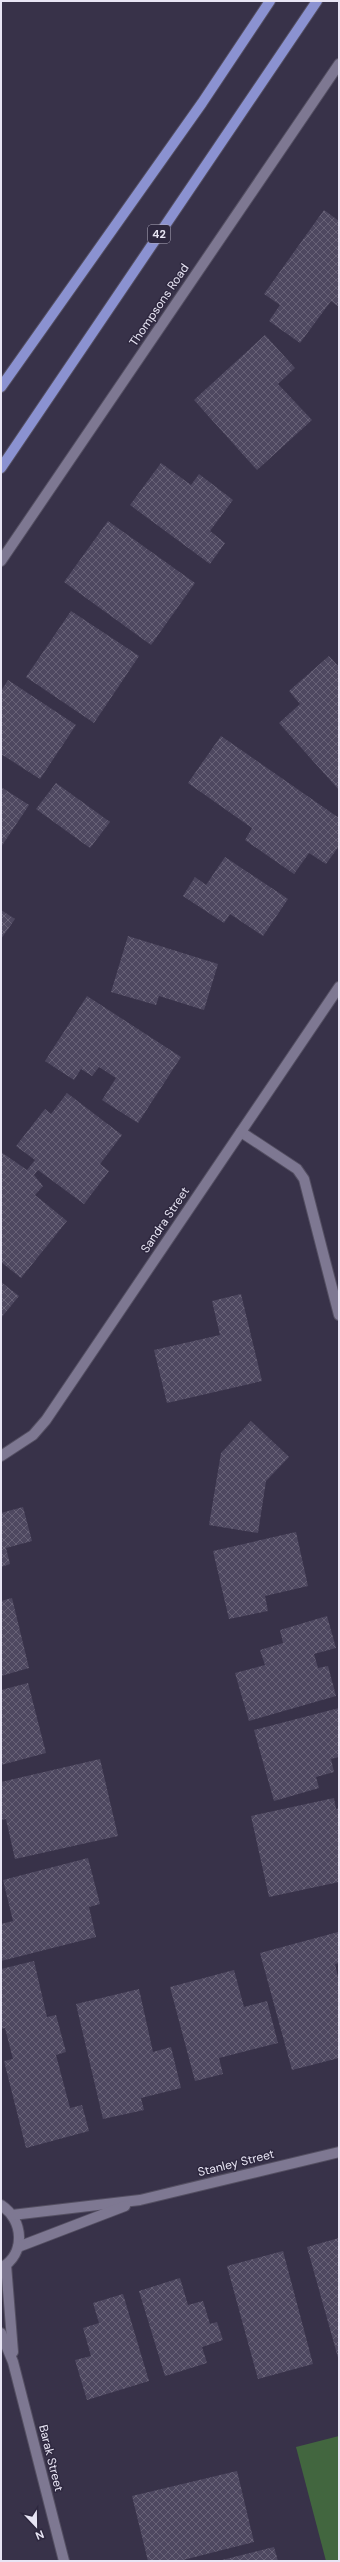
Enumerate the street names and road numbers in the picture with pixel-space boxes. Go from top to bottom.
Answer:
road number: 42 [148,225,170,243]
street label: Thompsons Road [125,261,193,349]
street label: Sandra Street [137,1184,193,1256]
street label: Stanley Street [196,2146,276,2180]
street label: Barak Street [35,2423,67,2493]

